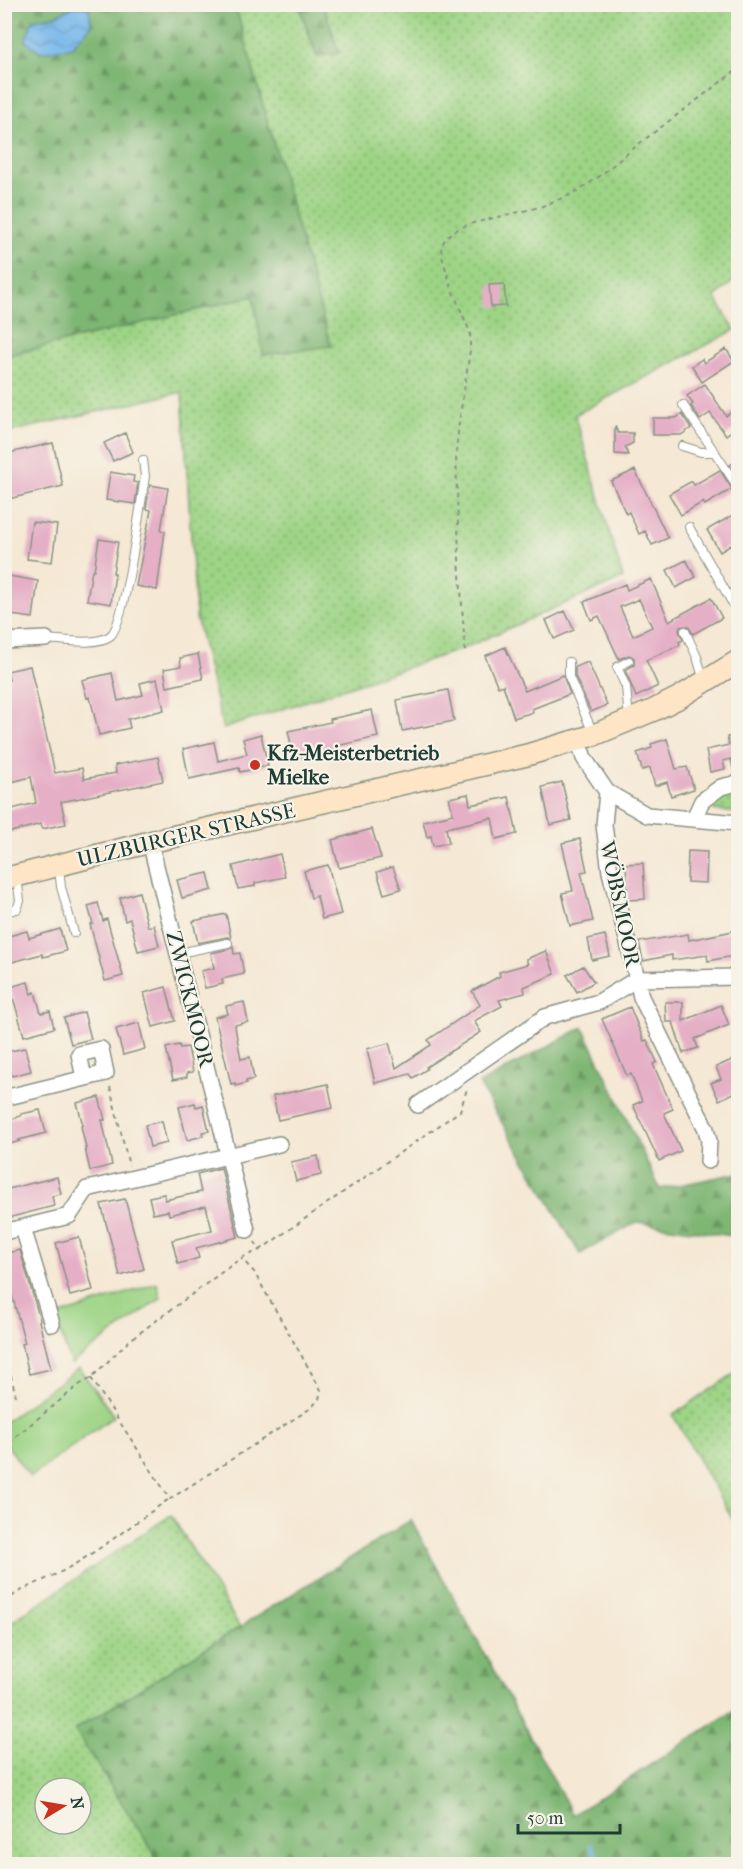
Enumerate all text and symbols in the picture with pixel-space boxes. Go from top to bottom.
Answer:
place label: Kfz-Meisterbetrieb Mielke [266,741,439,789]
marker: Kfz-Meisterbetrieb Mielke [248,758,262,772]
street label: ULZBURGER STRASSE [74,798,298,872]
street label: WÖBSMOOR [595,838,645,970]
street label: ZWICKMOOR [161,928,219,1070]
north arrow [33,1776,93,1836]
text: N [67,1795,88,1812]
scale bar [518,1797,620,1835]
text: 50 m [527,1808,564,1829]

